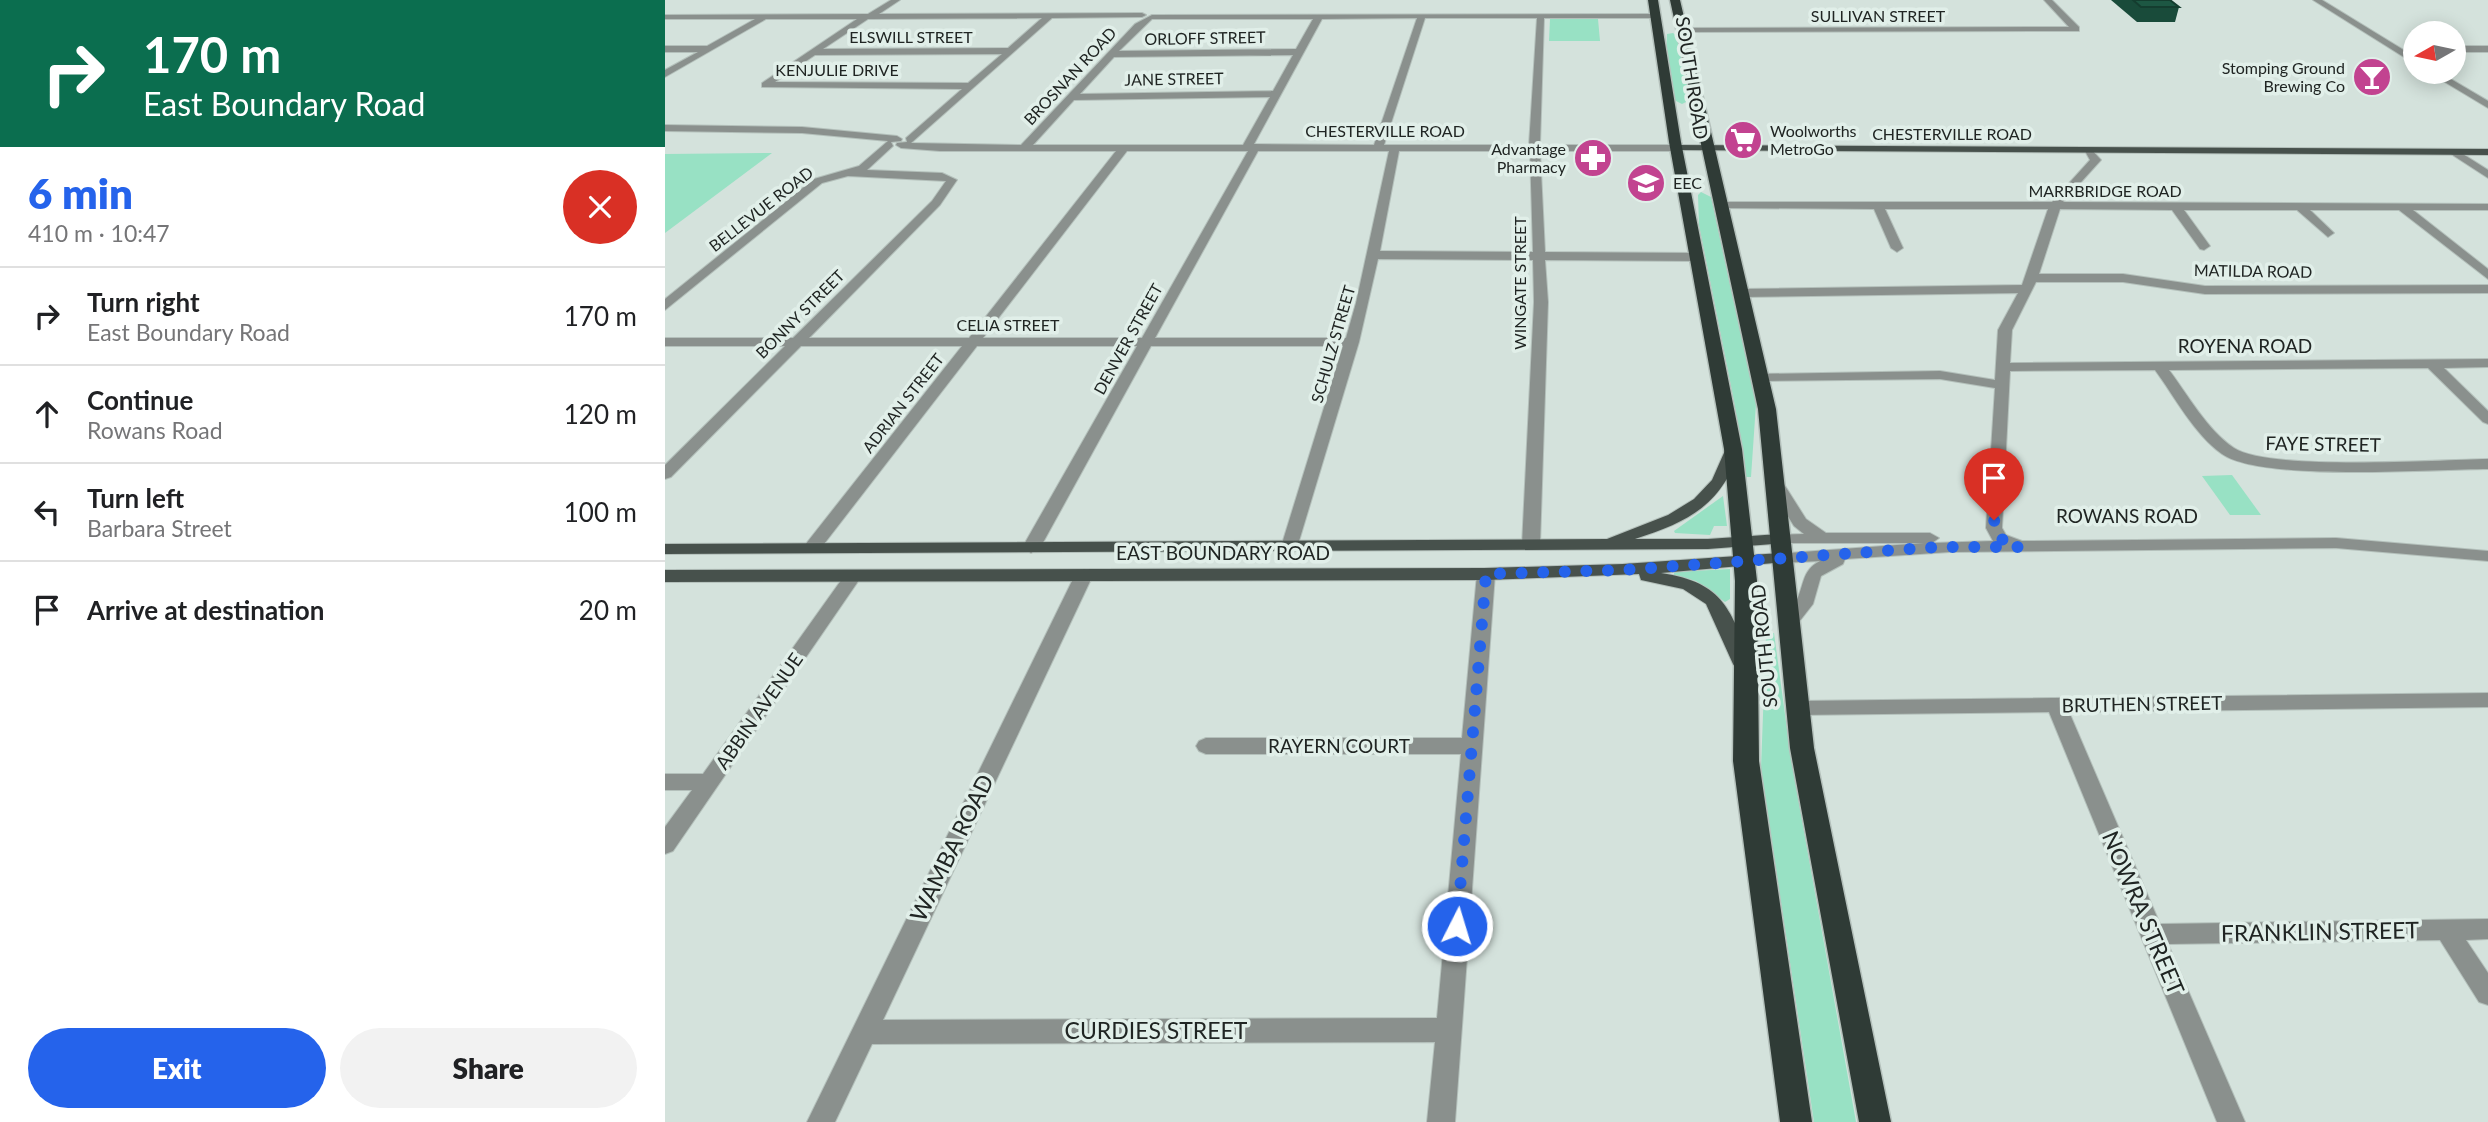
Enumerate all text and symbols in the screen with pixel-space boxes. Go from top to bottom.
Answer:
street label: SULLIVAN STREET [1811,6,1946,25]
street label: SOUTH ROAD [1671,15,1714,141]
north arrow [2403,21,2466,84]
map controls [2403,21,2466,84]
street label: BROSNAN ROAD [1020,23,1120,128]
text: 170 m [143,25,281,83]
street label: ELSWILL STREET [849,27,973,46]
street label: ORLOFF STREET [1144,27,1266,48]
icon: right [28,28,119,119]
bar icon: Stomping Ground Brewing Co [2351,56,2393,98]
place label: Stomping Ground Brewing Co [2222,58,2345,95]
street label: KENJULIE DRIVE [775,60,899,79]
street label: JANE STREET [1124,68,1224,89]
text: East Boundary Road [143,84,425,123]
supermarket icon: Woolworths MetroGo [1722,119,1764,161]
street label: CHESTERVILLE ROAD [1305,121,1465,140]
place label: Woolworths MetroGo [1770,121,1857,158]
street label: CHESTERVILLE ROAD [1872,124,2032,143]
pharmacy icon: Advantage Pharmacy [1572,137,1614,179]
place label: Advantage Pharmacy [1491,139,1567,176]
street label: BELLEVUE ROAD [705,162,816,255]
school or university icon: EEC [1625,162,1667,204]
text: 6 min [28,168,133,218]
button: close [563,170,637,244]
place label: EEC [1673,173,1702,192]
street label: MARRBRIDGE ROAD [2028,181,2182,200]
street label: WINGATE STREET [1510,216,1529,350]
text: 410 m · 10:47 [28,219,170,247]
street label: MATILDA ROAD [2194,260,2312,281]
street label: BONNY STREET [752,265,848,362]
street label: DENVER STREET [1089,279,1166,398]
street label: SCHULZ STREET [1307,282,1359,405]
text: Turn right [87,286,200,318]
icon: right [28,297,66,335]
text: 170 m [564,300,637,332]
street label: CELIA STREET [956,315,1060,334]
text: East Boundary Road [87,318,290,346]
street label: ROYENA ROAD [2178,334,2312,357]
street label: ADRIAN STREET [858,349,948,456]
text: Continue [87,384,193,416]
icon: ahead [28,395,66,433]
text: 120 m [564,398,637,430]
text: Rowans Road [87,416,223,444]
street label: FAYE STREET [2265,431,2381,456]
pin [1964,448,2024,520]
icon: arrive [1975,459,2013,497]
text: Turn left [87,482,184,514]
icon: left [28,493,66,531]
text: 100 m [564,496,637,528]
street label: ROWANS ROAD [2056,504,2198,527]
text: Barbara Street [87,514,232,542]
street label: EAST BOUNDARY ROAD [1116,541,1330,564]
street label: SOUTH ROAD [1746,583,1781,709]
icon: arrive [28,591,66,629]
text: Arrive at destination [87,594,324,626]
text: 20 m [579,594,637,626]
street label: ABBIN AVENUE [710,648,807,773]
street label: BRUTHEN STREET [2061,691,2223,716]
street label: RAYERN COURT [1268,734,1410,757]
street label: WAMBA ROAD [903,769,999,926]
street label: NOWRA STREET [2097,826,2191,999]
position arrow [1420,889,1494,963]
street label: FRANKLIN STREET [2221,915,2420,947]
street label: CURDIES STREET [1065,1016,1248,1044]
button: Exit [28,1028,326,1108]
button: Share [340,1028,637,1108]

